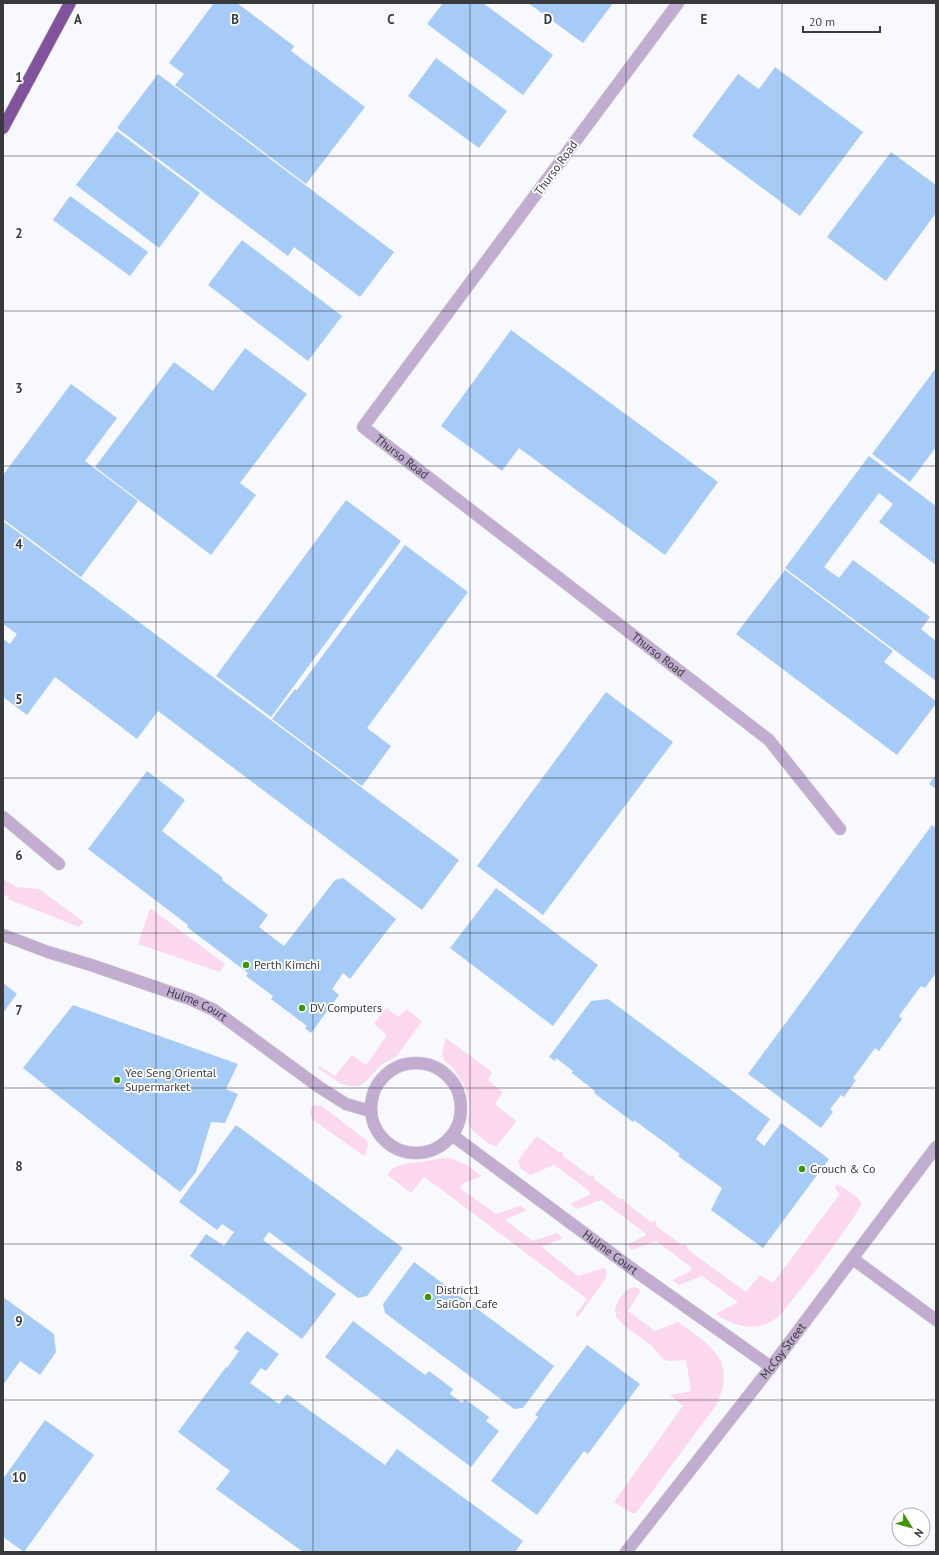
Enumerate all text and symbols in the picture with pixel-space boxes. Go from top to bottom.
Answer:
scale bar [803,8,880,34]
text: A [74,11,82,28]
text: B [231,11,239,28]
text: C [387,11,395,28]
text: D [544,11,552,28]
text: E [701,11,708,28]
text: 20 m [809,14,835,29]
text: 1 [15,69,23,86]
street label: Thurso Road [531,137,580,198]
text: 2 [15,225,23,242]
text: 3 [15,380,23,397]
street label: Thurso Road [372,431,432,482]
text: 4 [15,536,23,553]
street label: Thurso Road [629,629,688,680]
text: 5 [15,691,23,708]
text: 6 [15,847,23,864]
place label: Perth Kimchi [254,957,320,972]
marker: Perth Kimchi [241,960,251,970]
street label: Hulme Court [165,984,230,1024]
place label: DV Computers [310,1000,382,1015]
text: 7 [15,1002,23,1019]
marker: DV Computers [297,1003,307,1013]
place label: Yee Seng Oriental Supermarket [125,1065,217,1094]
marker: Yee Seng Oriental Supermarket [112,1075,122,1085]
text: 8 [15,1158,23,1175]
place label: Grouch & Co [810,1161,875,1176]
marker: Grouch & Co [797,1164,807,1174]
street label: Hulme Court [580,1227,641,1277]
place label: District1 SaiGon Cafe [436,1282,497,1311]
marker: District1 SaiGon Cafe [423,1292,433,1302]
text: 9 [15,1313,23,1330]
street label: McCoy Street [756,1320,809,1382]
text: 10 [12,1469,26,1486]
north arrow [891,1507,931,1547]
text: N [911,1526,927,1540]

